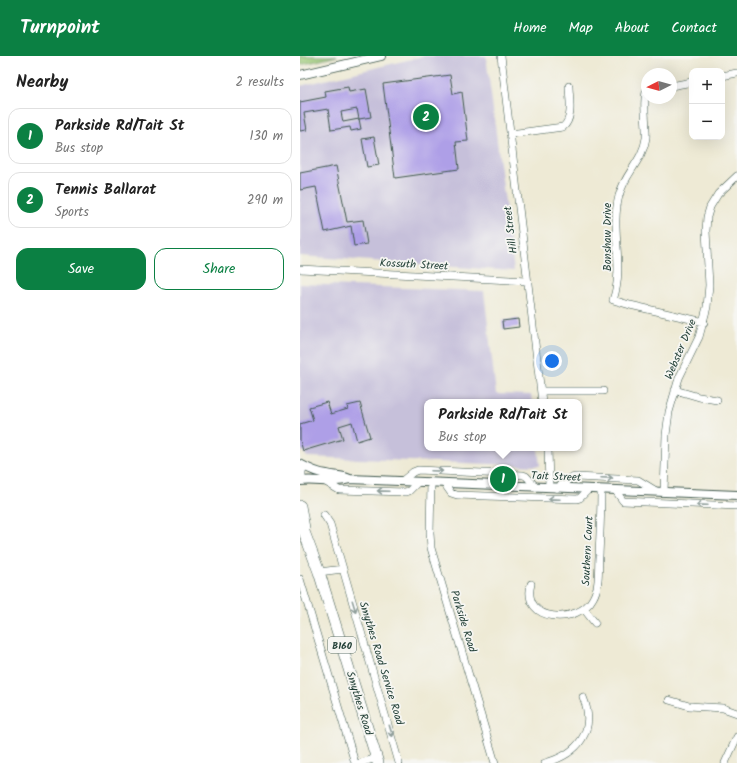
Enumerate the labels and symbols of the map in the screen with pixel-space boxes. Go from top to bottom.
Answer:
north arrow [641,68,677,104]
pin: 2 [413,102,439,132]
street label: Bonshaw Drive [599,203,617,271]
street label: Hill Street [499,204,523,255]
street label: Kossuth Street [379,254,449,276]
street label: Webster Drive [660,316,702,382]
your location [542,351,562,371]
pin: 1 [490,464,516,494]
street label: Tait Street [531,467,582,487]
one-way arrow [430,468,443,475]
one-way arrow [600,475,613,482]
one-way arrow [377,488,390,495]
one-way arrow [548,495,561,502]
one-way arrow [696,501,709,508]
street label: Southern Court [577,515,599,586]
street label: Parkside Road [445,588,481,655]
one-way arrow [351,600,358,613]
street label: Smythes Road Service Road [357,600,407,726]
road number: B160 [328,637,356,653]
street label: Smythes Road [344,670,376,736]
one-way arrow [388,724,395,737]

